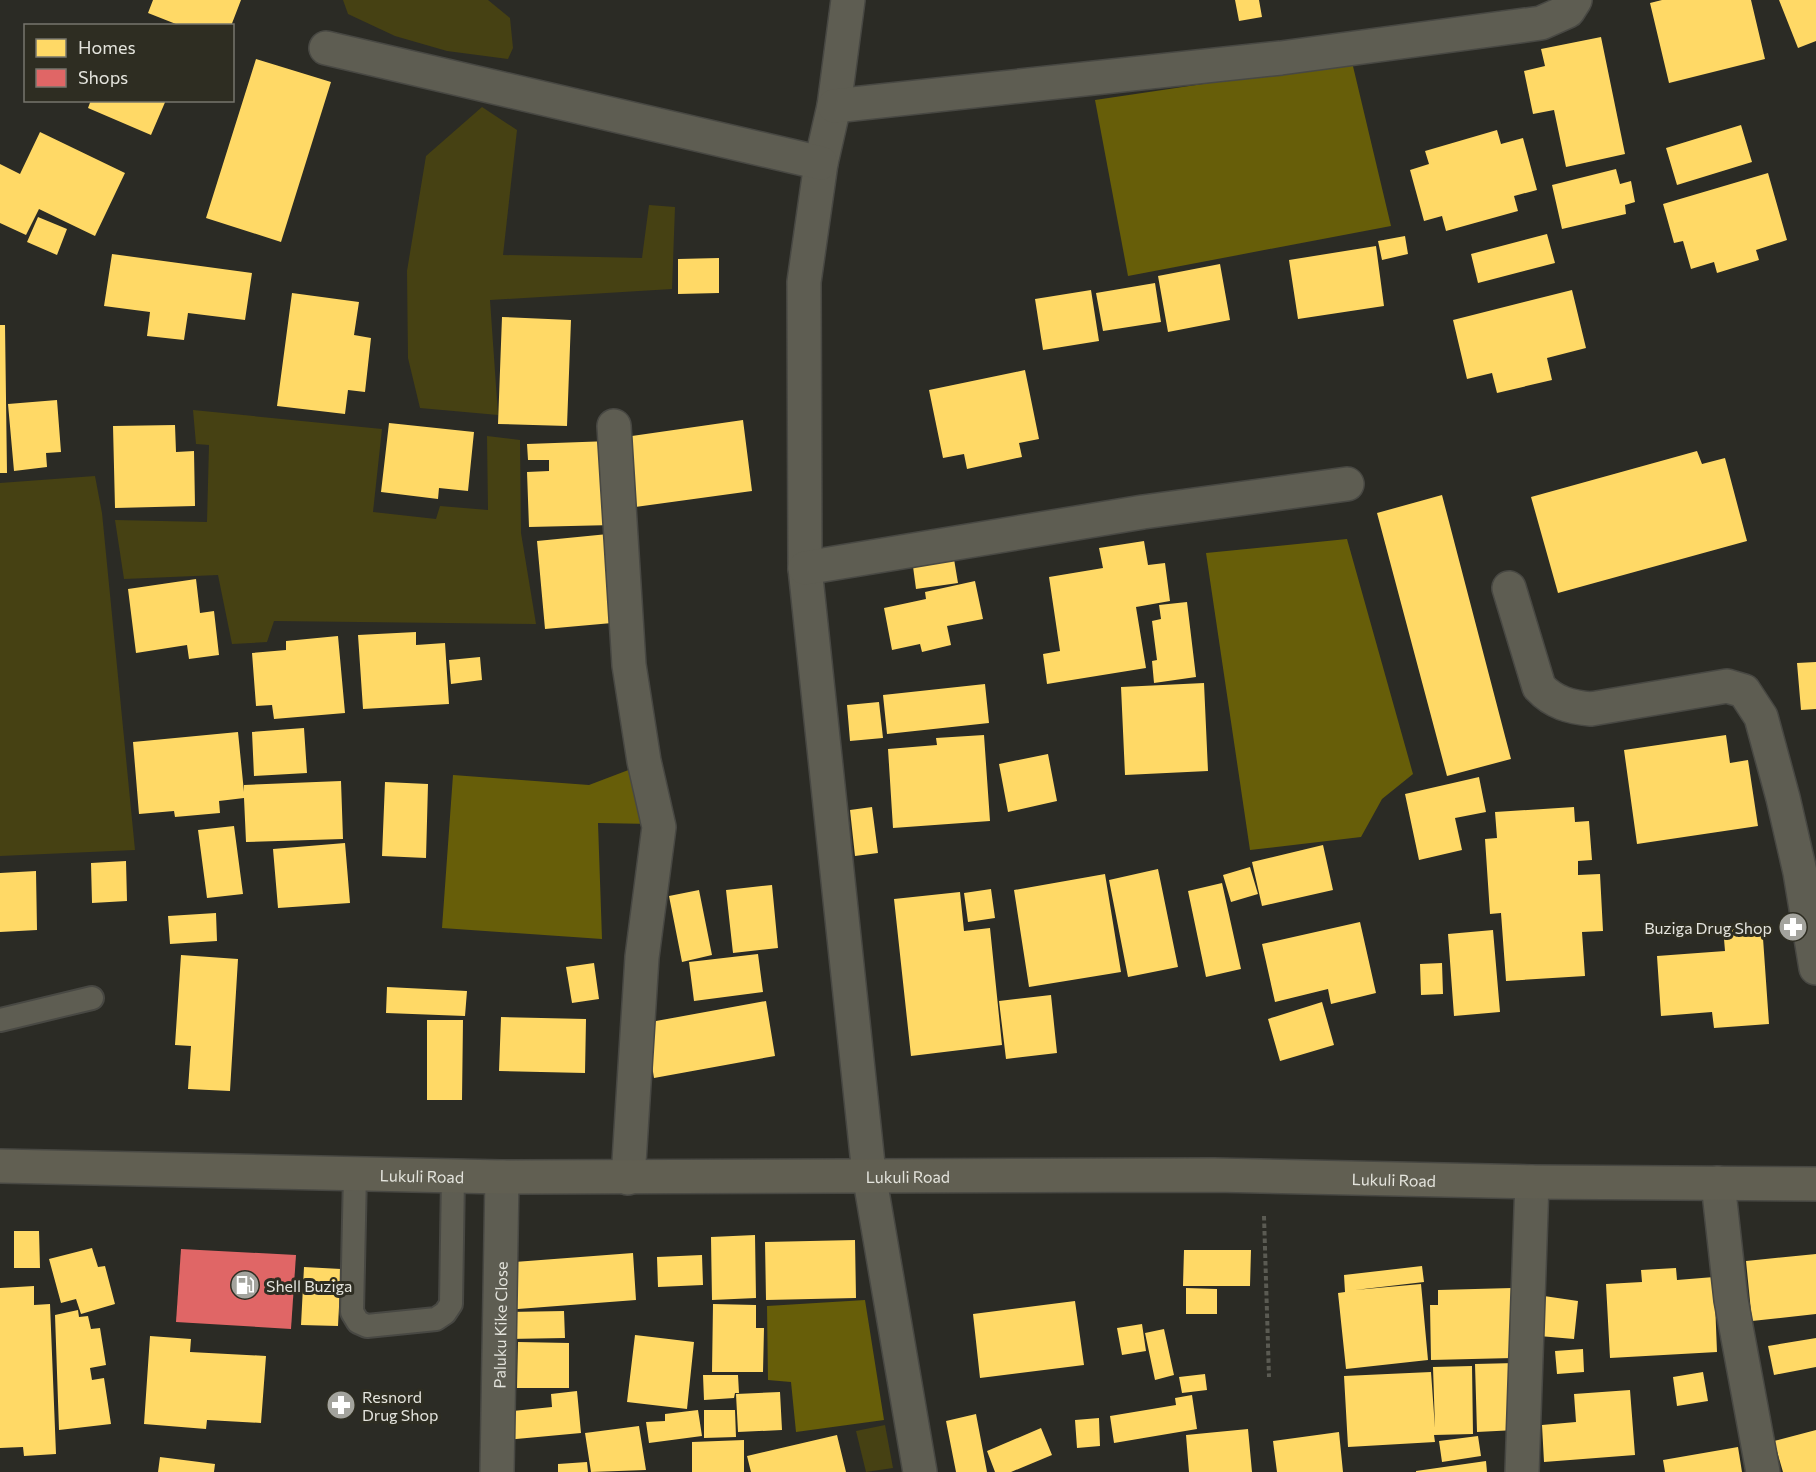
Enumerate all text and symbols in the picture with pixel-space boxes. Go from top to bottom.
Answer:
legend [24,24,234,102]
text: Homes [78,36,136,58]
text: Shops [78,66,128,88]
pharmacy icon: Buziga Drug Shop [1777,911,1809,943]
place label: Buziga Drug Shop [1644,918,1772,937]
street label: Lukuli Road [379,1165,464,1186]
street label: Lukuli Road [866,1166,950,1185]
street label: Lukuli Road [1351,1169,1436,1189]
street label: Paluku Kike Close [489,1261,510,1389]
fuel station icon: Shell Buziga [229,1269,261,1301]
place label: Shell Buziga [266,1276,352,1295]
place label: Resnord Drug Shop [362,1387,438,1424]
pharmacy icon: Resnord Drug Shop [325,1389,357,1421]

